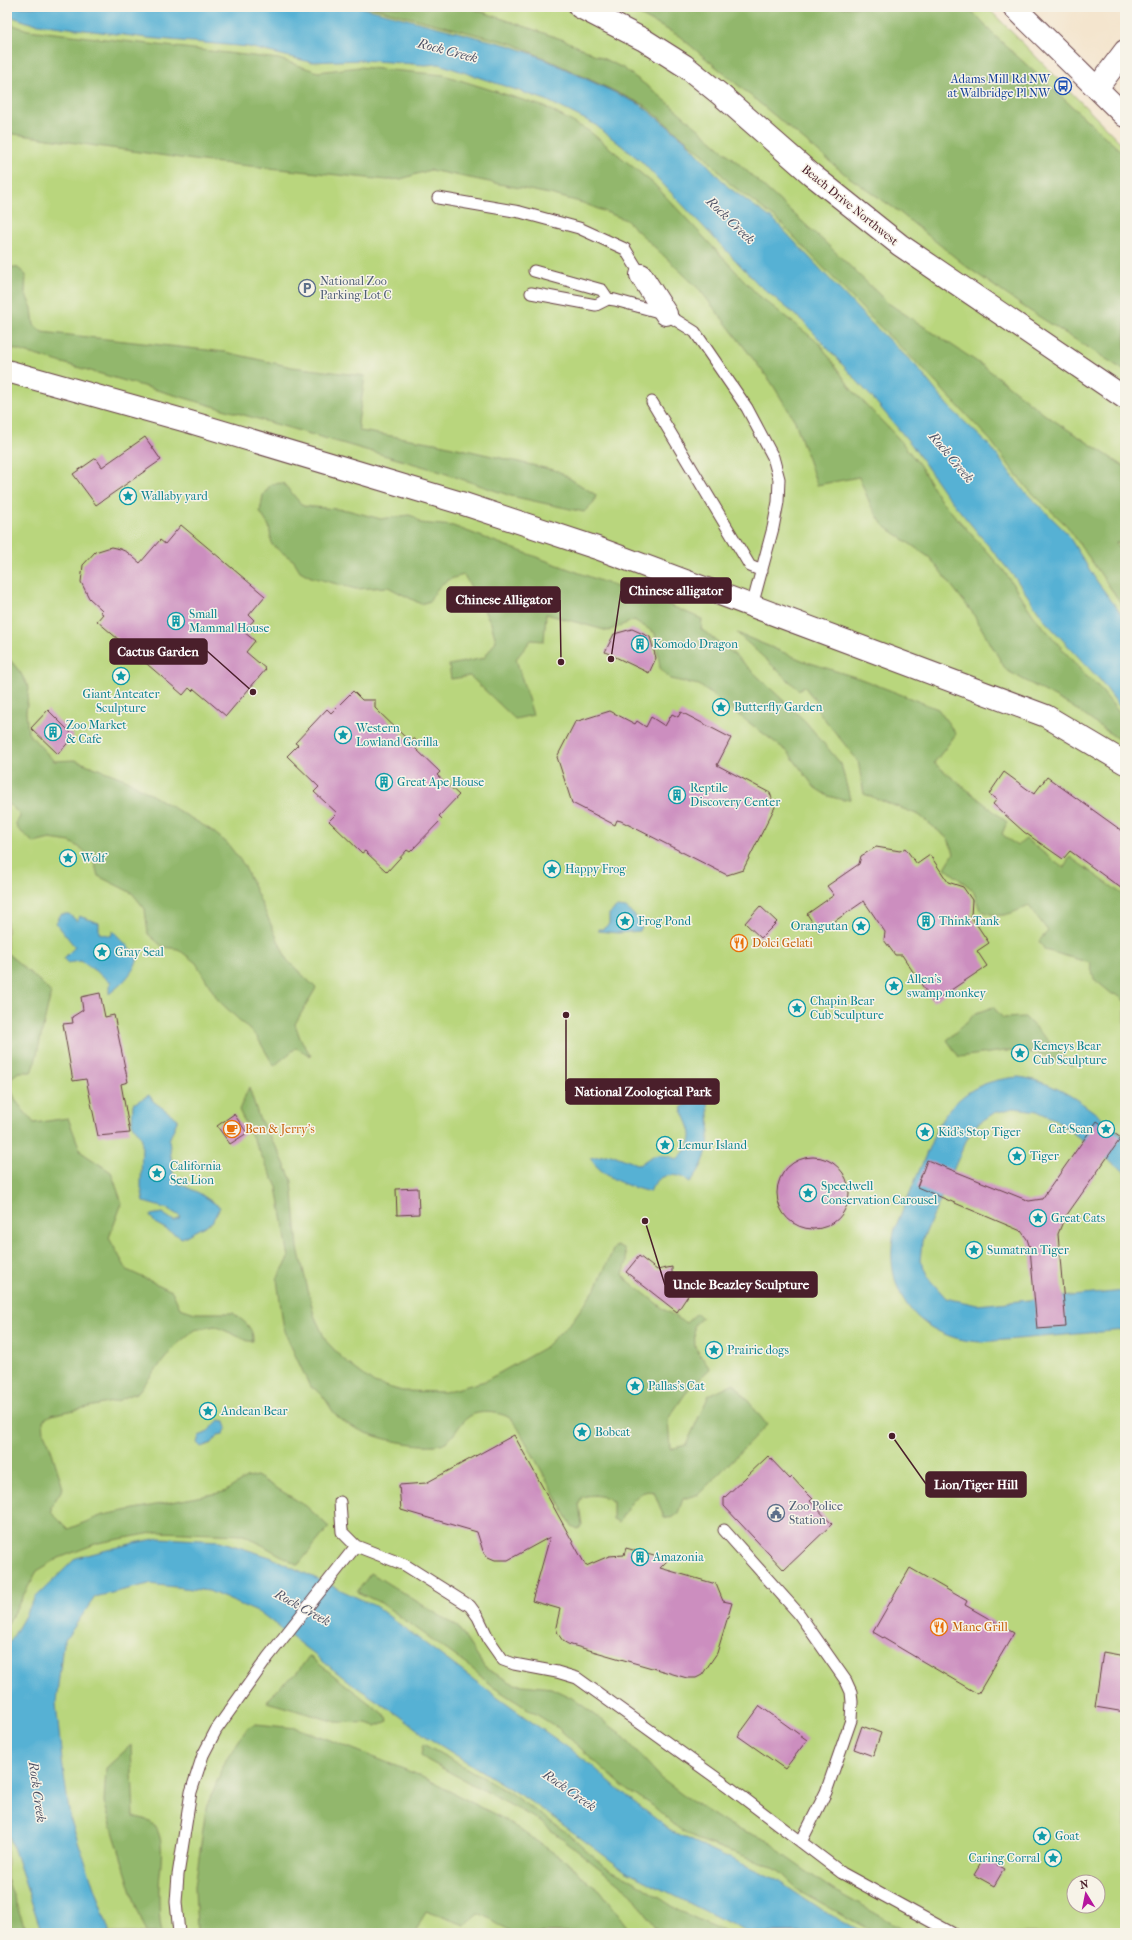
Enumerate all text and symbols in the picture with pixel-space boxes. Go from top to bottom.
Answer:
water label: Rock Creek [415,35,480,66]
place label: Adams Mill Rd NW at Walbridge Pl NW [948,72,1051,100]
bus stop icon: Adams Mill Rd NW at Walbridge Pl NW [1053,76,1073,96]
street label: Beach Drive Northwest [799,162,902,249]
water label: Rock Creek [703,193,758,247]
place label: National Zoo Parking Lot C [320,274,392,302]
parking icon: National Zoo Parking Lot C [297,278,317,298]
water label: Rock Creek [926,428,977,486]
place icon: Wallaby yard [118,486,138,506]
place label: Wallaby yard [140,489,208,503]
callout: Chinese alligator [621,578,731,603]
text: Chinese alligator [629,583,724,599]
callout: Chinese Alligator [447,587,560,612]
text: Chinese Alligator [456,592,553,608]
place label: Small Mammal House [189,607,269,635]
building icon: Small Mammal House [166,611,186,631]
building icon: Komodo Dragon [630,634,650,654]
place label: Komodo Dragon [653,637,738,651]
callout: Cactus Garden [110,639,207,664]
text: Cactus Garden [117,644,199,659]
place icon: Giant Anteater Sculpture [111,666,131,686]
place label: Giant Anteater Sculpture [82,687,160,715]
place icon: Butterfly Garden [711,697,731,717]
place label: Butterfly Garden [734,700,822,714]
place label: Zoo Market & Cafe [66,718,127,746]
place label: Western Lowland Gorilla [355,721,439,749]
building icon: Zoo Market & Cafe [43,722,63,742]
place icon: Western Lowland Gorilla [333,725,353,745]
building icon: Great Ape House [374,772,394,792]
place label: Great Ape House [397,775,484,789]
place label: Reptile Discovery Center [690,781,781,809]
building icon: Reptile Discovery Center [667,785,687,805]
place icon: Wolf [58,848,78,868]
place label: Wolf [80,851,108,865]
place icon: Happy Frog [542,859,562,879]
place label: Happy Frog [565,862,626,876]
place icon: Frog Pond [615,911,635,931]
building icon: Think Tank [916,911,936,931]
place label: Frog Pond [638,914,691,928]
place label: Think Tank [939,914,1000,928]
place icon: Orangutan [851,916,871,936]
place label: Orangutan [791,919,848,933]
restaurant icon: Dolci Gelati [729,933,749,953]
place label: Dolci Gelati [752,936,813,950]
place icon: Gray Seal [92,942,112,962]
place label: Gray Seal [115,945,165,959]
place label: Allen's swamp monkey [906,972,986,1000]
place icon: Allen's swamp monkey [884,976,904,996]
place label: Chapin Bear Cub Sculpture [810,994,884,1022]
place icon: Chapin Bear Cub Sculpture [787,998,807,1018]
place label: Kemeys Bear Cub Sculpture [1033,1039,1107,1067]
place icon: Kemeys Bear Cub Sculpture [1010,1043,1030,1063]
callout: National Zoological Park [566,1079,719,1104]
text: National Zoological Park [574,1084,713,1100]
cafe icon: Ben & Jerry's [222,1119,242,1139]
place icon: Cat Scan [1096,1119,1116,1139]
place label: Ben & Jerry's [245,1122,315,1136]
place icon: Kid's Stop Tiger [915,1122,935,1142]
place label: Cat Scan [1049,1122,1093,1136]
place label: Kid's Stop Tiger [938,1125,1022,1139]
place icon: Lemur Island [655,1135,675,1155]
place label: Lemur Island [678,1138,747,1152]
place icon: Tiger [1007,1146,1027,1166]
place label: Tiger [1030,1149,1060,1163]
place label: California Sea Lion [170,1159,222,1187]
place icon: California Sea Lion [147,1163,167,1183]
place label: Speedwell Conservation Carousel [821,1179,938,1207]
place icon: Speedwell Conservation Carousel [798,1183,818,1203]
place icon: Great Cats [1028,1208,1048,1228]
place label: Great Cats [1051,1211,1106,1225]
place icon: Sumatran Tiger [964,1240,984,1260]
place label: Sumatran Tiger [987,1243,1070,1257]
callout: Uncle Beazley Sculpture [665,1272,817,1297]
text: Uncle Beazley Sculpture [672,1277,810,1293]
place icon: Prairie dogs [704,1340,724,1360]
place label: Prairie dogs [727,1343,790,1357]
place icon: Pallas's Cat [625,1376,645,1396]
place label: Pallas's Cat [648,1379,705,1393]
place icon: Andean Bear [198,1401,218,1421]
place label: Andean Bear [220,1404,289,1418]
place icon: Bobcat [572,1422,592,1442]
place label: Bobcat [595,1425,631,1439]
callout: Lion/Tiger Hill [926,1472,1026,1497]
text: Lion/Tiger Hill [934,1477,1018,1493]
place label: Zoo Police Station [789,1499,843,1527]
public building icon: Zoo Police Station [766,1503,786,1523]
building icon: Amazonia [630,1547,650,1567]
place label: Amazonia [652,1550,704,1564]
water label: Rock Creek [271,1586,333,1629]
restaurant icon: Mane Grill [929,1617,949,1637]
place label: Mane Grill [952,1620,1008,1634]
water label: Rock Creek [26,1760,49,1824]
water label: Rock Creek [539,1766,599,1814]
place icon: Goat [1032,1826,1052,1846]
place label: Goat [1055,1829,1080,1843]
place icon: Caring Corral [1043,1848,1063,1868]
place label: Caring Corral [969,1851,1041,1865]
north arrow [1066,1874,1106,1914]
text: N [1079,1877,1090,1892]

